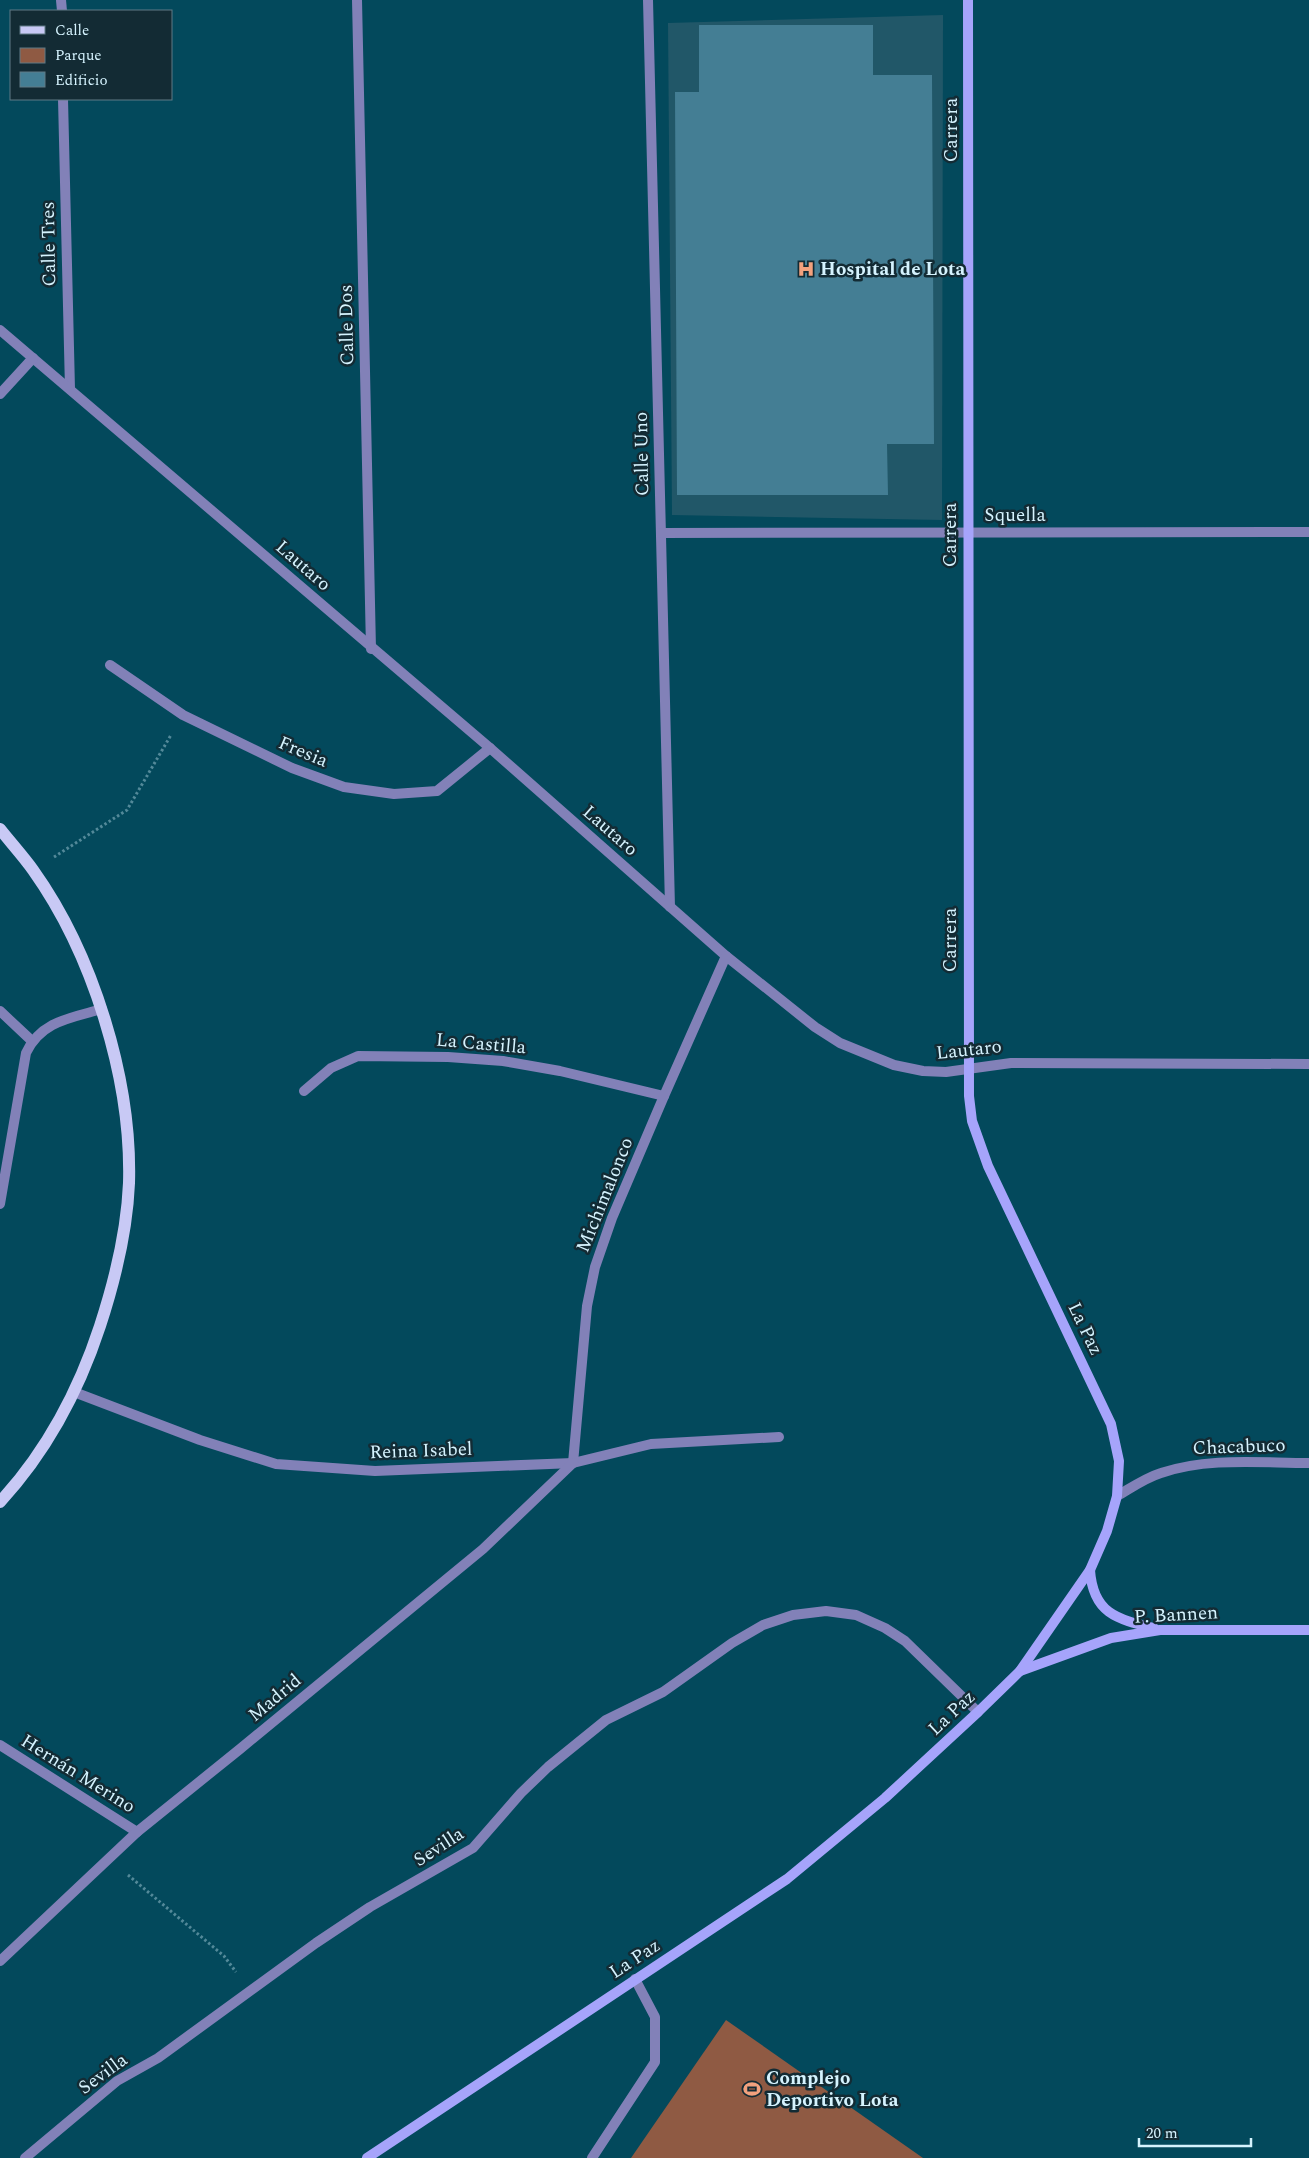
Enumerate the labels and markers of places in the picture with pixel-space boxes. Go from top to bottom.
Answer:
place label: Hospital de Lota [820,255,965,284]
hospital icon: Hospital de Lota [796,259,816,279]
place label: Complejo Deportivo Lota [766,2064,899,2115]
sports icon: Complejo Deportivo Lota [742,2079,762,2099]

